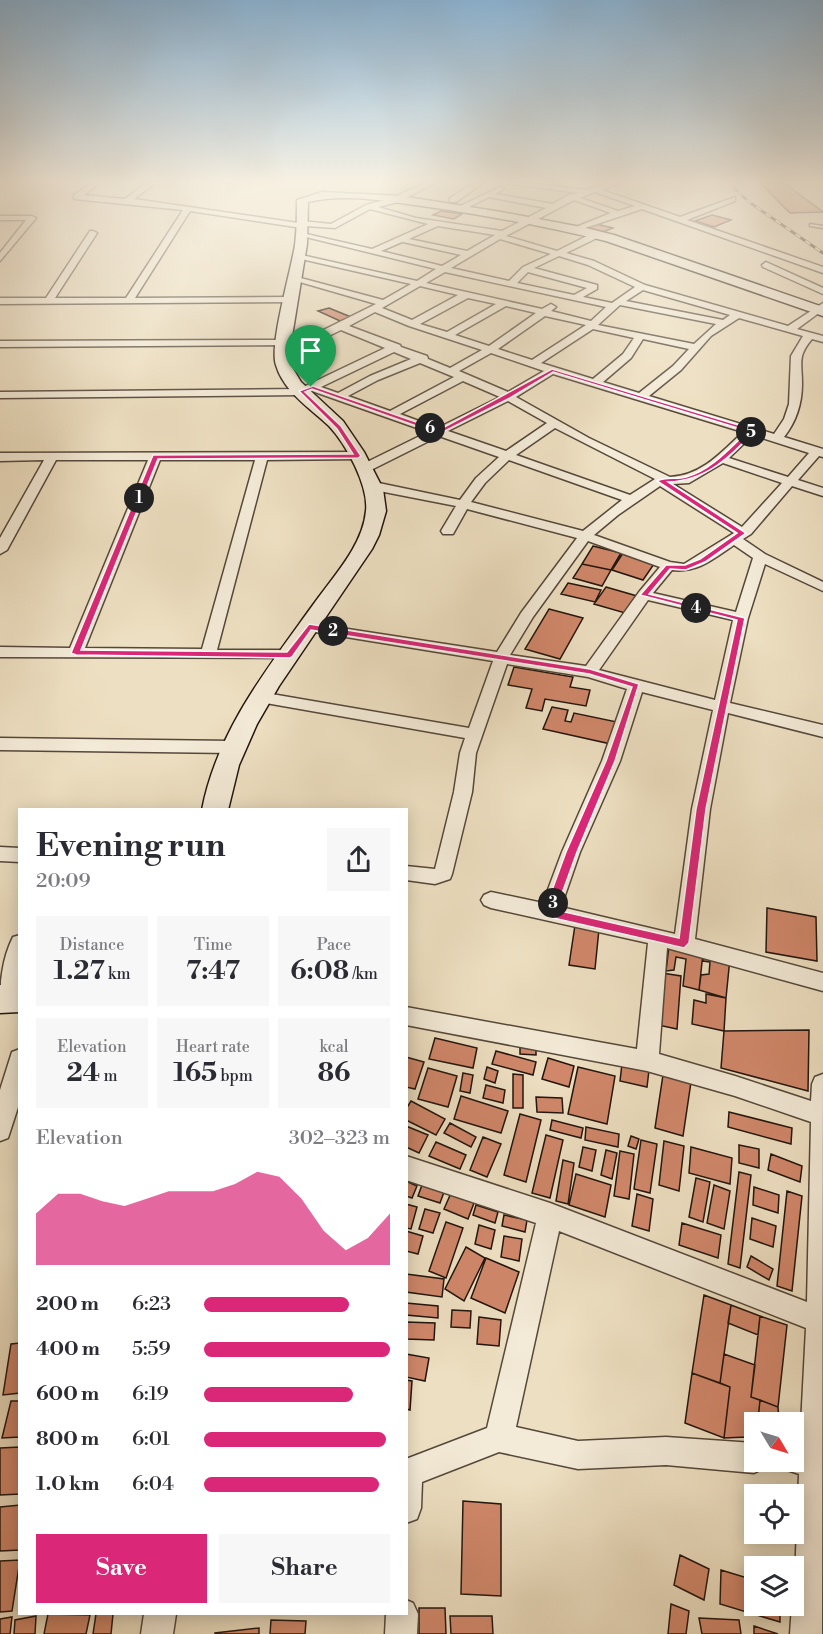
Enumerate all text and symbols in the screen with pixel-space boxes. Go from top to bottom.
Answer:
pin [285,325,336,387]
icon: arrive [294,334,327,367]
pin: 6 [415,413,445,443]
pin: 5 [736,417,766,447]
text: 6 [425,418,435,438]
text: 5 [746,422,756,442]
pin: 1 [124,483,154,513]
text: 1 [135,488,143,508]
pin: 4 [681,593,711,623]
text: 4 [691,598,701,618]
pin: 2 [318,616,348,646]
text: 2 [328,621,338,641]
text: Evening run [36,826,225,867]
button: share [327,828,390,891]
text: 20:09 [36,869,91,894]
pin: 3 [538,888,568,918]
text: 3 [548,893,558,913]
text: Distance [60,935,124,955]
text: Time [194,935,232,955]
text: Pace [317,935,351,955]
text: 1.27 [54,955,105,987]
text: 7:47 [186,955,240,987]
text: 6:08 [290,955,349,987]
text: km [105,964,130,984]
text: /km [349,964,378,984]
text: Elevation [57,1037,127,1057]
text: Heart rate [176,1037,250,1057]
text: kcal [319,1037,349,1057]
text: 24 [66,1057,100,1089]
text: 165 [173,1057,217,1089]
text: 86 [318,1057,350,1089]
text: m [100,1066,118,1086]
text: bpm [217,1066,253,1086]
text: Elevation [36,1126,123,1151]
text: 302–323 m [289,1126,390,1151]
text: 200 m [36,1292,99,1317]
text: 6:23 [132,1292,171,1317]
text: 400 m [36,1337,100,1362]
text: 5:59 [132,1337,171,1362]
text: 600 m [36,1382,99,1407]
text: 6:19 [132,1382,169,1407]
north arrow [744,1412,804,1472]
map controls [744,1412,804,1616]
text: 800 m [36,1427,99,1452]
text: 6:01 [132,1427,170,1452]
text: 1.0 km [36,1472,100,1497]
text: 6:04 [132,1472,174,1497]
button: locate [744,1484,804,1544]
button: Save [36,1534,207,1603]
button: Share [219,1534,390,1603]
button: layers [744,1556,804,1616]

